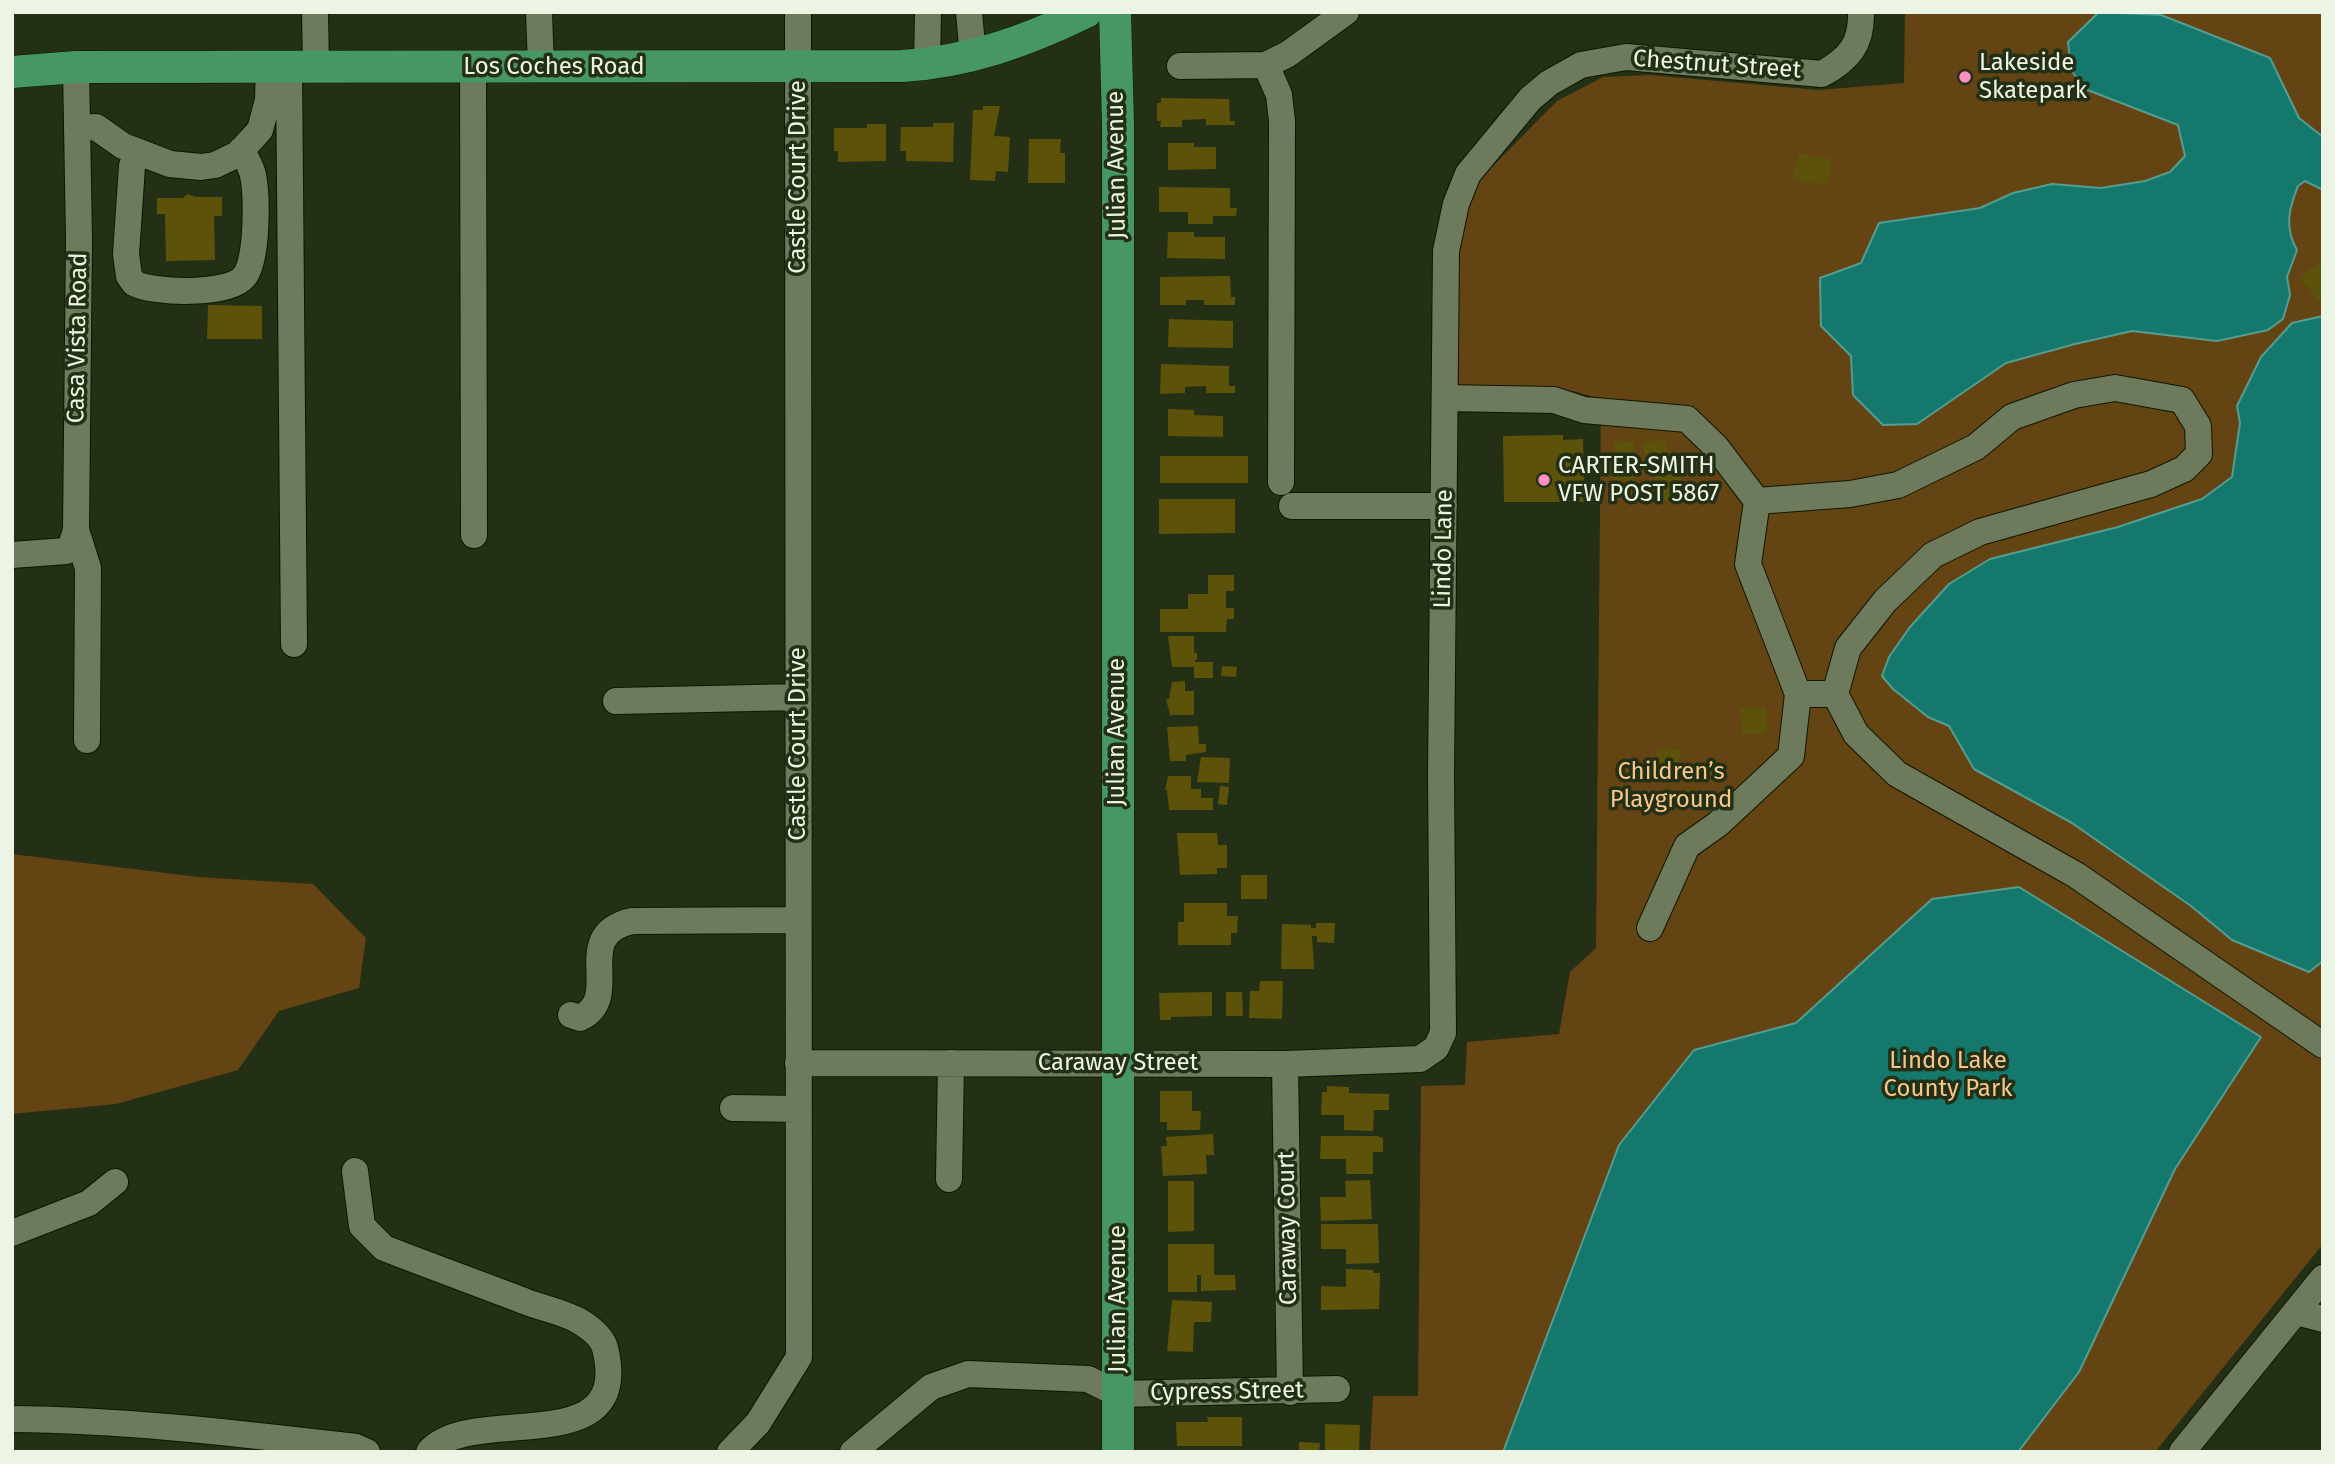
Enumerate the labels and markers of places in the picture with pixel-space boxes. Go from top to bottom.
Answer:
place label: Lakeside Skatepark [1979,49,2087,105]
marker: Lakeside Skatepark [1957,69,1973,85]
place label: CARTER-SMITH VFW POST 5867 [1558,452,1719,508]
marker: CARTER-SMITH VFW POST 5867 [1536,472,1552,488]

